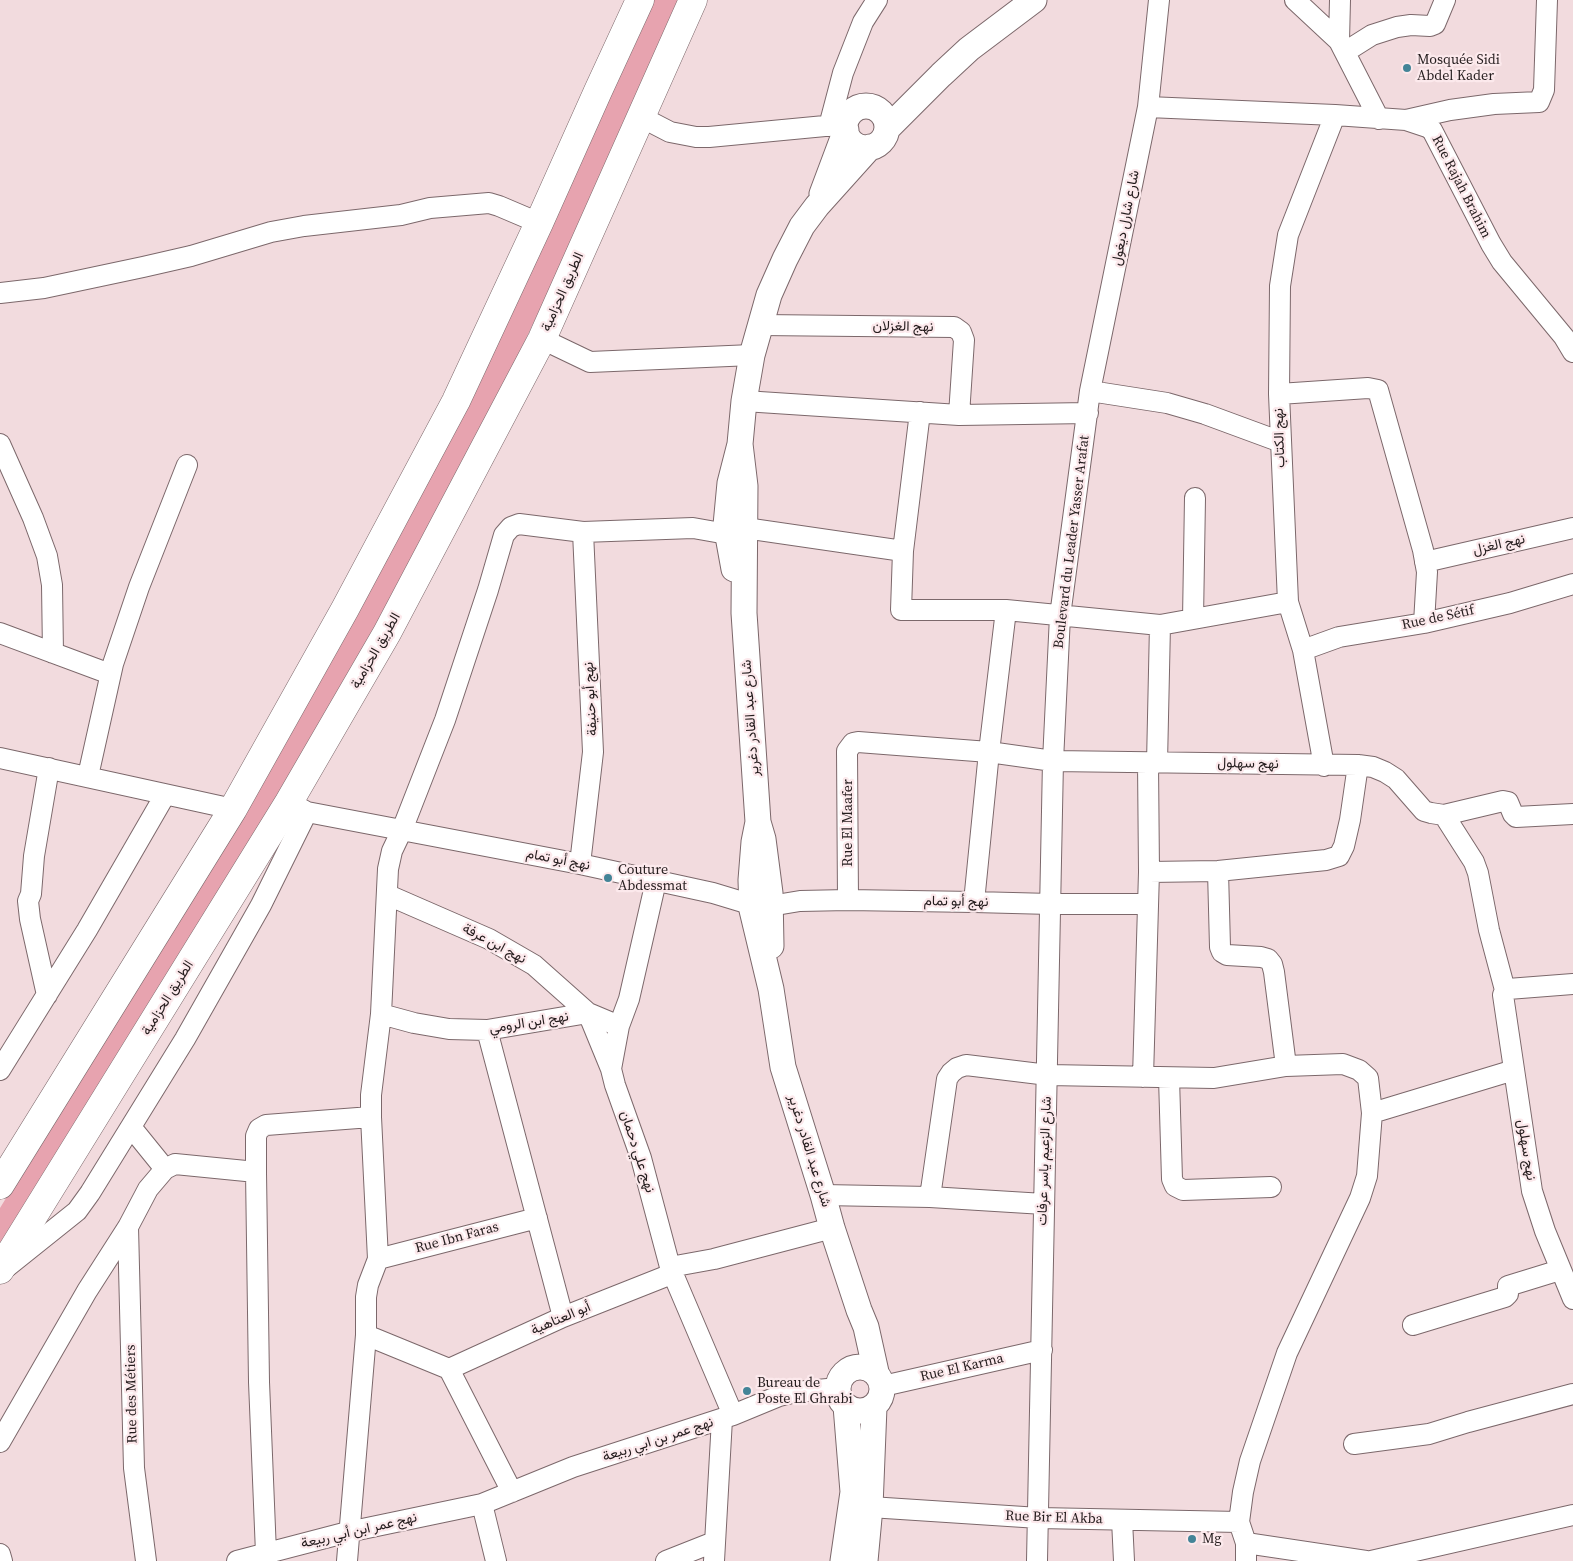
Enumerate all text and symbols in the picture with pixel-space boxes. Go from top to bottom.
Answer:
place label: Mosquée Sidi Abdel Kader [1417,52,1500,84]
marker: Mosquée Sidi Abdel Kader [1401,62,1413,74]
street label: Rue Rajah Brahim [1428,133,1494,241]
street label: شارع شارل ديغول [1109,169,1143,267]
street label: الطريق الحزامية [538,250,588,334]
street label: نهج الغزلان [872,318,934,336]
street label: نهج الكتاب [1271,408,1289,468]
street label: Boulevard du Leader Yasser Arafat [1051,434,1093,650]
street label: نهج الغزل [1471,531,1527,559]
street label: Rue de Sétif [1400,602,1476,634]
street label: الطريق الحزامية [348,610,404,692]
street label: شارع عبد القادر دغرير [739,659,763,777]
street label: نهج أبو حنيفة [581,662,601,736]
street label: نهج سهلول [1217,755,1279,773]
street label: Rue El Maafer [840,779,856,867]
street label: نهج أبو تمام [524,846,592,874]
place label: Couture Abdessmat [618,862,687,894]
marker: Couture Abdessmat [602,872,614,884]
street label: نهج أبو تمام [923,893,989,911]
street label: نهج ابن عرفة [459,920,529,968]
street label: الطريق الحزامية [138,958,198,1038]
street label: نهج ابن الرومي [488,1008,570,1038]
street label: شارع عبد القادر دغرير [784,1093,834,1209]
street label: شارع الزعيم ياسر عرفات [1034,1096,1056,1226]
street label: نهج علي دحمان [616,1109,658,1195]
street label: نهج سهلول [1513,1118,1539,1182]
street label: Rue Ibn Faras [413,1219,501,1257]
street label: أبو العتاهية [529,1299,593,1339]
street label: Rue des Métiers [123,1344,141,1444]
street label: Rue El Karma [919,1350,1005,1386]
place label: Bureau de Poste El Ghrabi [757,1375,853,1408]
marker: Bureau de Poste El Ghrabi [741,1385,753,1397]
street label: نهج عمر بن ابي ربيعة [601,1414,715,1466]
street label: Rue Bir El Akba [1005,1508,1103,1528]
street label: نهج عمر ابن أبي ربيعة [299,1509,419,1553]
place label: Mg [1202,1531,1222,1547]
marker: Mg [1186,1533,1198,1545]

